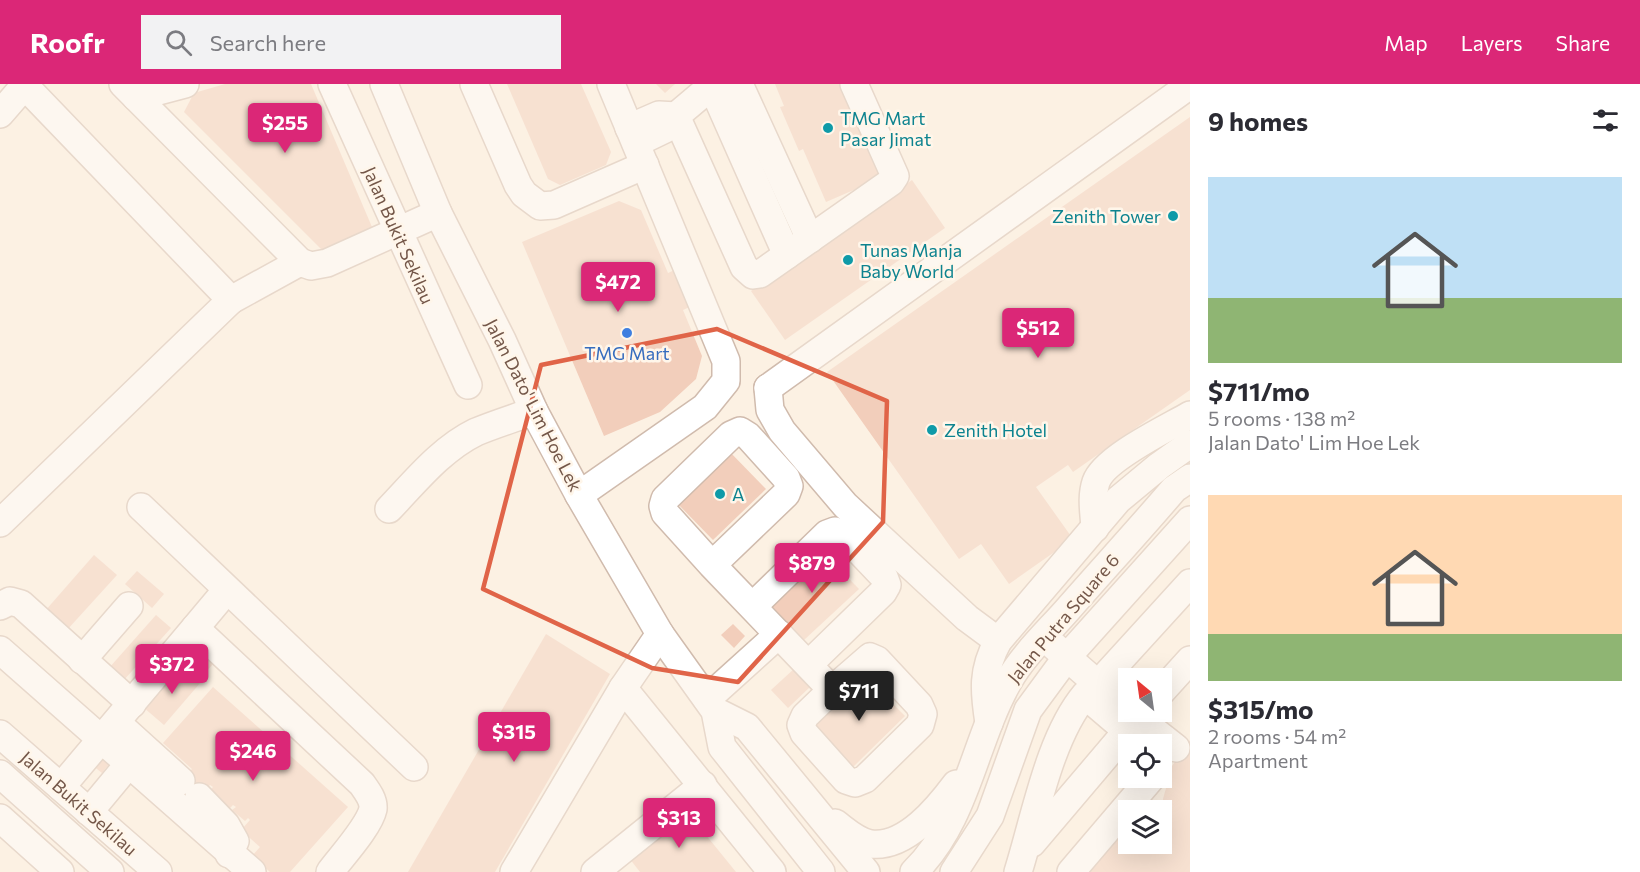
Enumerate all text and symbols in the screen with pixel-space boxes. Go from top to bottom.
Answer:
search box [141,15,561,69]
text: Roofr [30,25,105,59]
icon: search [162,26,195,59]
text: Search here [210,29,326,56]
text: Map [1384,30,1428,55]
text: Layers [1461,30,1523,55]
text: Share [1556,30,1610,55]
pin: $255 [249,103,321,154]
icon: filters [1589,104,1622,137]
text: 9 homes [1208,105,1308,136]
place label: TMG Mart Pasar Jimat [840,107,931,150]
text: $255 [262,110,308,134]
marker: TMG Mart Pasar Jimat [821,121,835,135]
street label: Jalan Bukit Sekilau [359,163,439,307]
place label: Zenith Tower [1052,205,1161,227]
marker: Zenith Tower [1166,209,1180,223]
icon: home [1361,216,1469,324]
place label: Tunas Manja Baby World [860,239,962,282]
marker: Tunas Manja Baby World [841,253,855,267]
pin: $472 [582,262,654,313]
text: $472 [595,269,641,293]
pin: $512 [1002,308,1074,359]
street label: Jalan Dato' Lim Hoe Lek [481,315,587,495]
text: $512 [1016,315,1060,339]
marker: TMG Mart [620,326,634,340]
place label: TMG Mart [584,342,670,364]
text: $711/mo [1208,375,1310,406]
text: 5 rooms · 138 m² [1208,406,1355,430]
place label: Zenith Hotel [944,419,1047,441]
marker: Zenith Hotel [925,423,939,437]
text: Jalan Dato' Lim Hoe Lek [1208,430,1420,454]
place label: A [732,483,744,505]
marker: A [713,487,727,501]
icon: home [1361,534,1469,642]
pin: $879 [776,543,848,594]
street label: Jalan Putra Square 6 [1002,549,1124,687]
text: $879 [789,550,835,574]
pin: $372 [136,644,208,695]
text: $372 [149,651,195,675]
north arrow [1118,668,1172,722]
map controls [1118,668,1172,854]
pin: $711 [823,671,895,722]
text: $711 [839,678,879,702]
text: $315/mo [1208,693,1314,724]
pin: $315 [478,712,550,763]
text: $315 [492,719,536,743]
text: 2 rooms · 54 m² [1208,724,1346,748]
pin: $246 [217,731,289,782]
button: locate [1118,734,1172,788]
text: $246 [229,738,277,762]
street label: Jalan Bukit Sekilau [16,746,142,860]
text: Apartment [1208,748,1308,772]
pin: $313 [643,798,715,849]
button: layers [1118,800,1172,854]
text: $313 [657,805,701,829]

